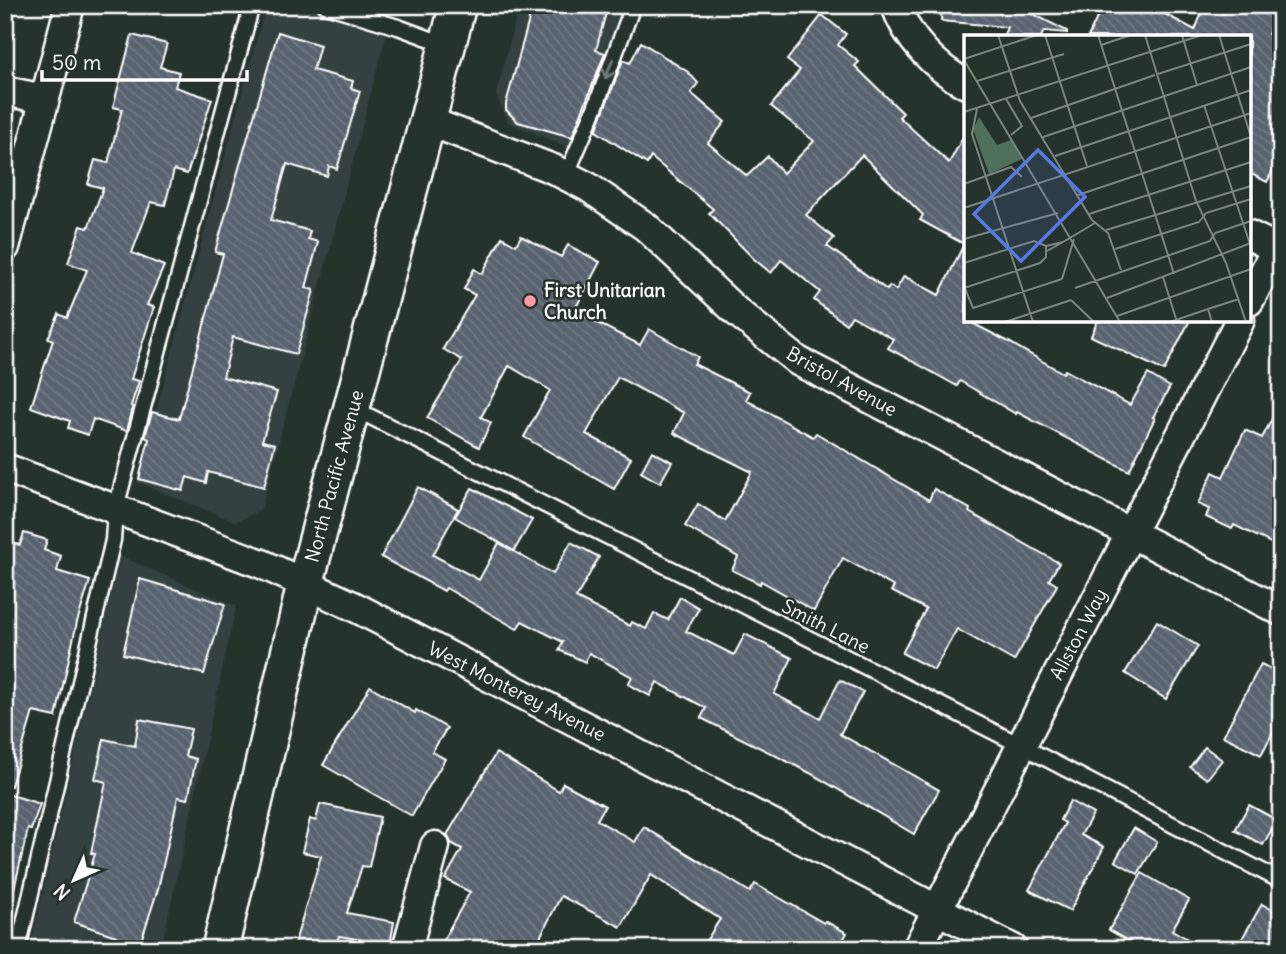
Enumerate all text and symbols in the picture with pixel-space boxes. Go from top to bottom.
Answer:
inset map [964,35,1251,322]
scale bar [42,38,247,82]
text: 50 m [52,49,101,76]
one-way arrow [602,58,614,80]
place label: First Unitarian Church [544,278,666,324]
marker: First Unitarian Church [522,293,538,309]
street label: Bristol Avenue [783,341,901,421]
street label: North Pacific Avenue [299,387,369,565]
street label: Allston Way [1044,584,1112,684]
street label: Smith Lane [778,594,874,658]
street label: West Monterey Avenue [424,636,610,746]
north arrow [38,846,108,916]
text: N [49,879,75,905]

